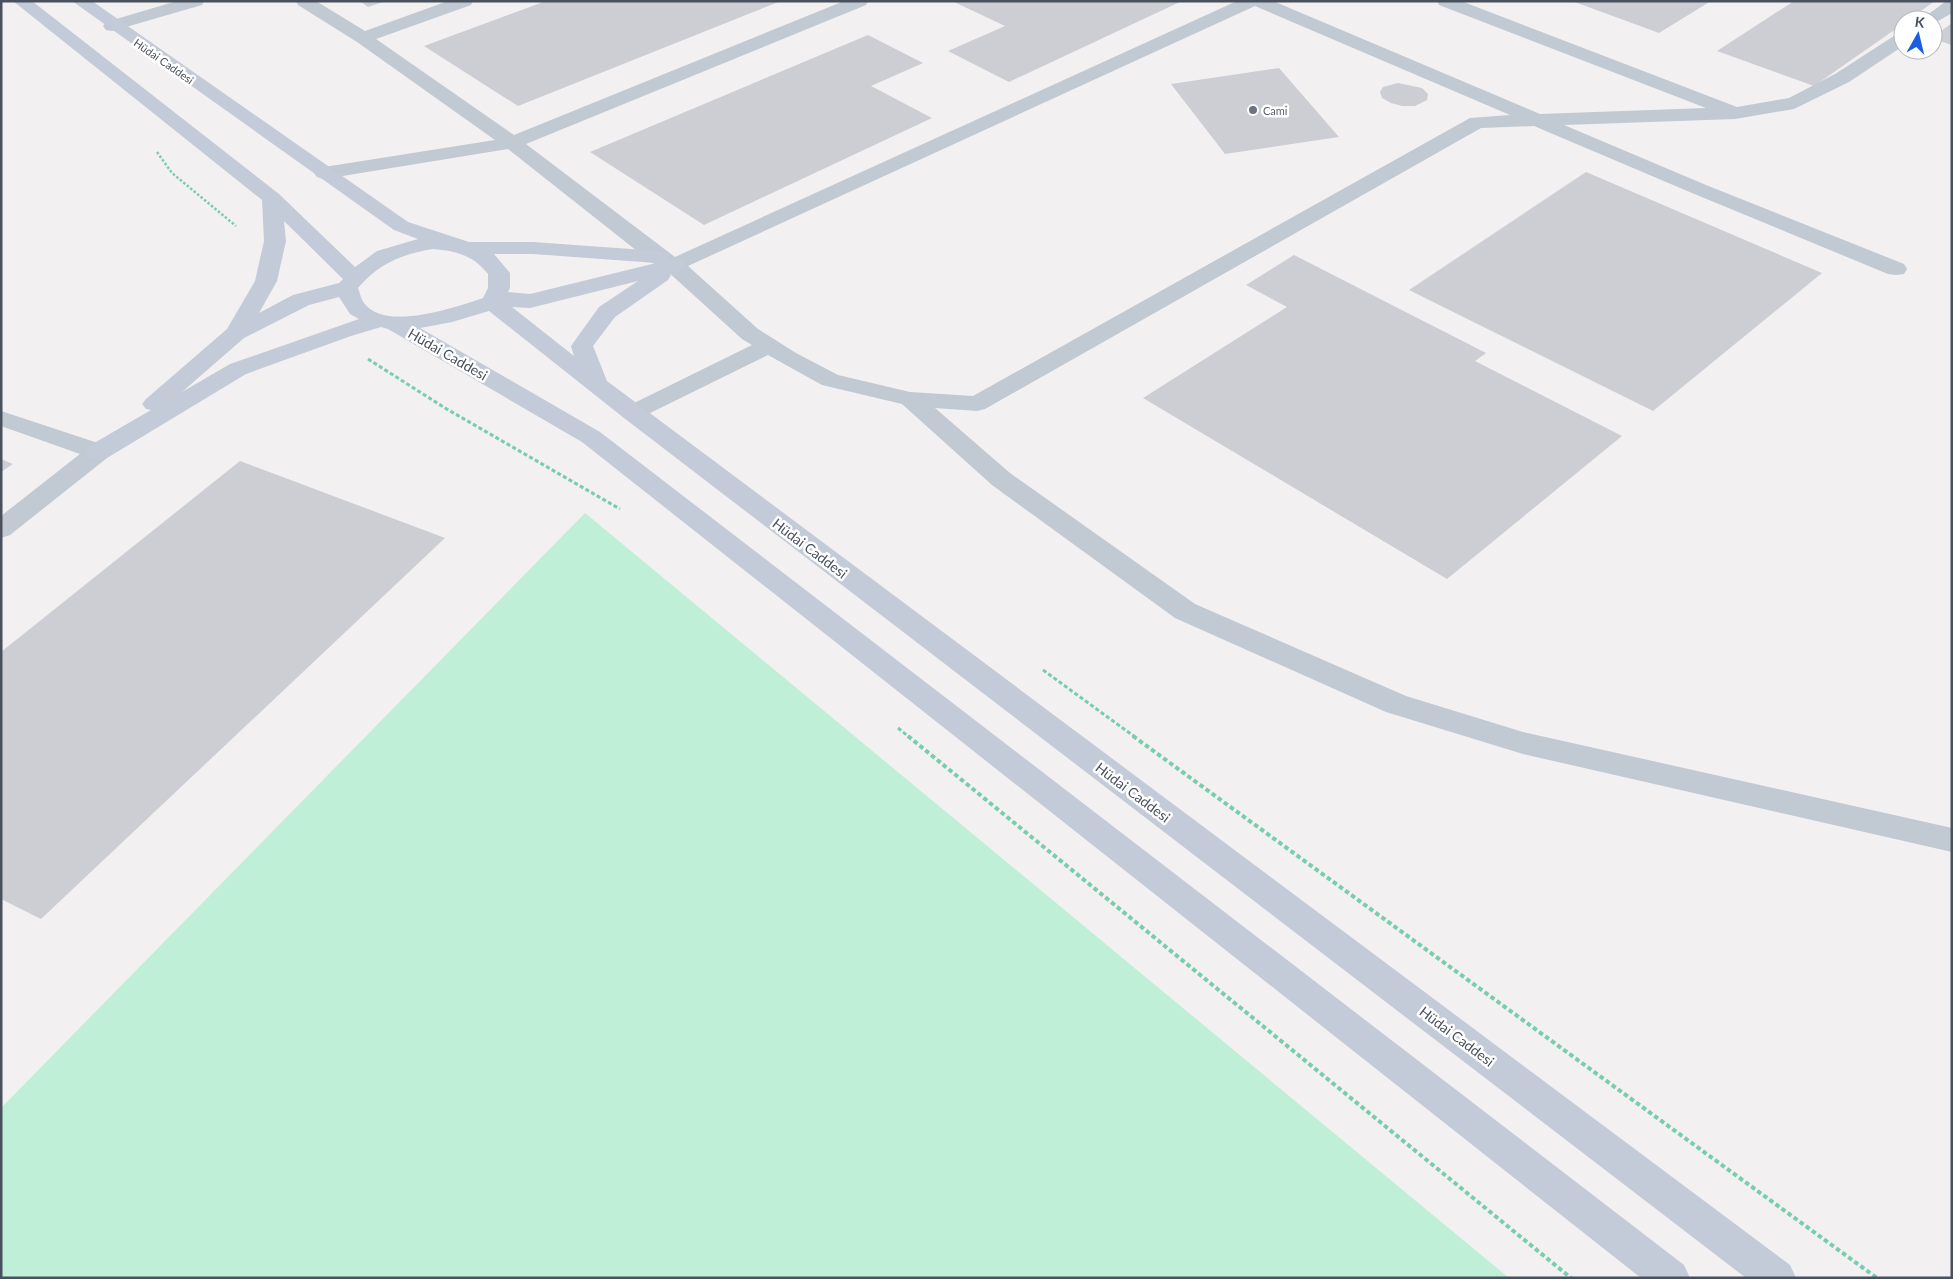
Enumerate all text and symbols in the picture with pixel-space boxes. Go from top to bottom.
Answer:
north arrow [1893,10,1943,60]
text: K [1914,13,1926,31]
street label: Hüdai Caddesi [132,36,197,87]
marker: Cami [1247,104,1259,116]
place label: Cami [1263,104,1288,117]
street label: Hüdai Caddesi [405,324,491,384]
street label: Hüdai Caddesi [769,514,851,582]
street label: Hüdai Caddesi [1092,758,1174,826]
street label: Hüdai Caddesi [1416,1002,1498,1070]

